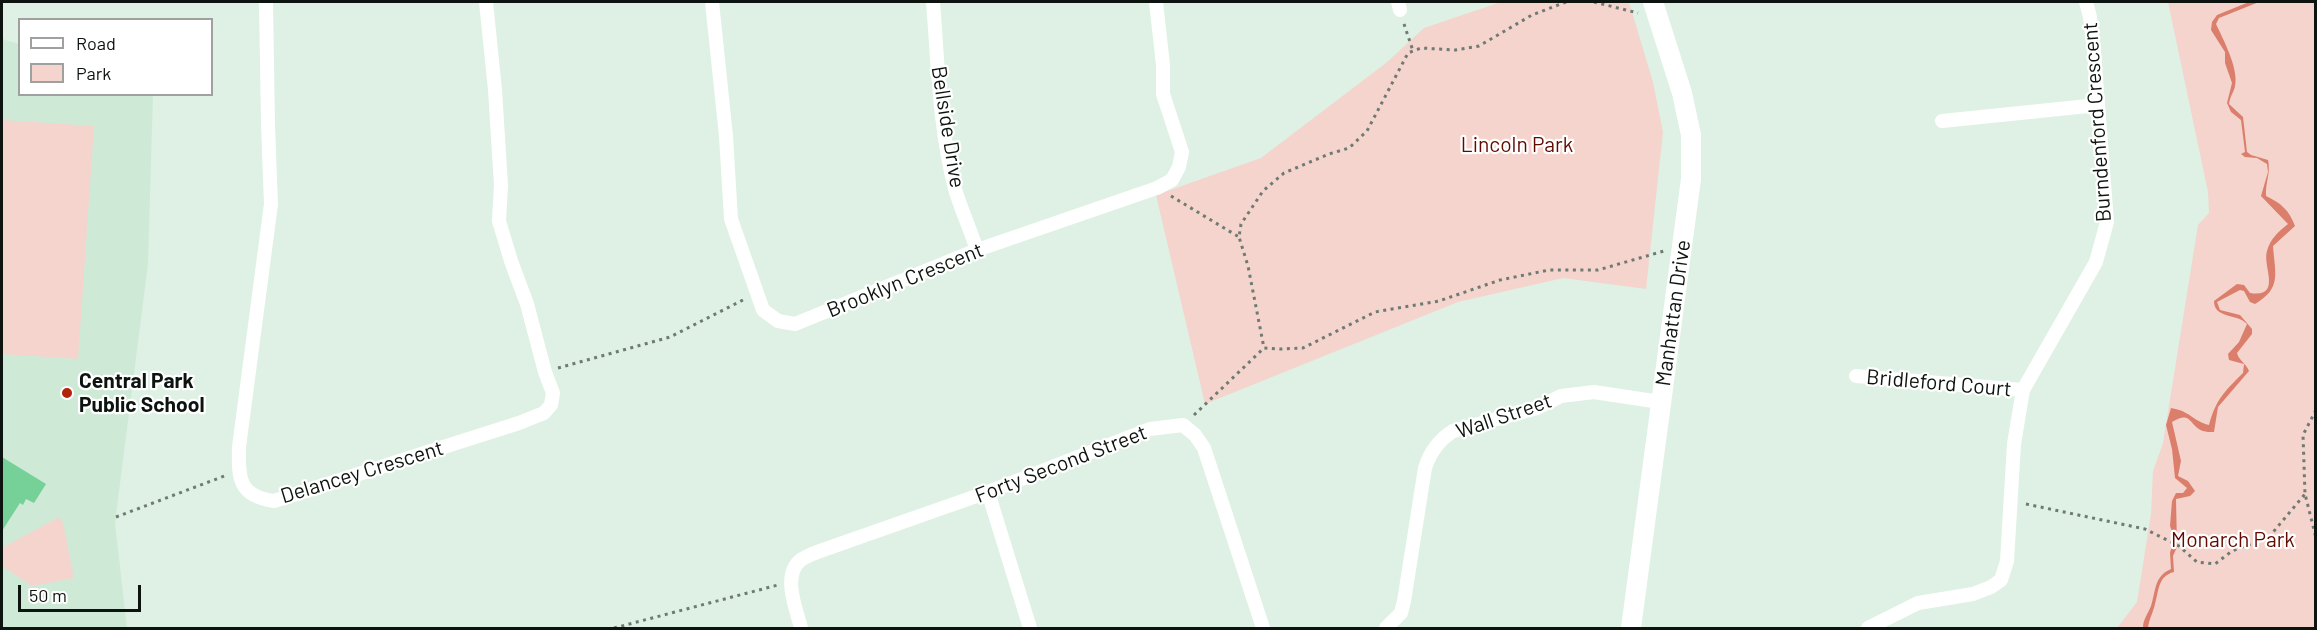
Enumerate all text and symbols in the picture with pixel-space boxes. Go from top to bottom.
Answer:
legend [18,18,213,96]
street label: Burndenford Crescent [2077,21,2117,223]
text: Road [76,32,116,54]
text: Park [76,62,111,84]
street label: Bellside Drive [926,64,970,190]
park label: Lincoln Park [1461,132,1573,158]
street label: Brooklyn Crescent [823,237,987,323]
street label: Manhattan Drive [1650,238,1696,388]
street label: Bridleford Court [1865,364,2013,402]
place label: Central Park Public School [79,368,205,418]
marker: Central Park Public School [60,386,74,400]
street label: Wall Street [1453,388,1555,444]
street label: Forty Second Street [972,420,1150,508]
street label: Delancey Crescent [278,435,446,509]
park label: Monarch Park [2171,527,2295,553]
scale bar [21,573,144,611]
text: 50 m [29,584,67,606]

